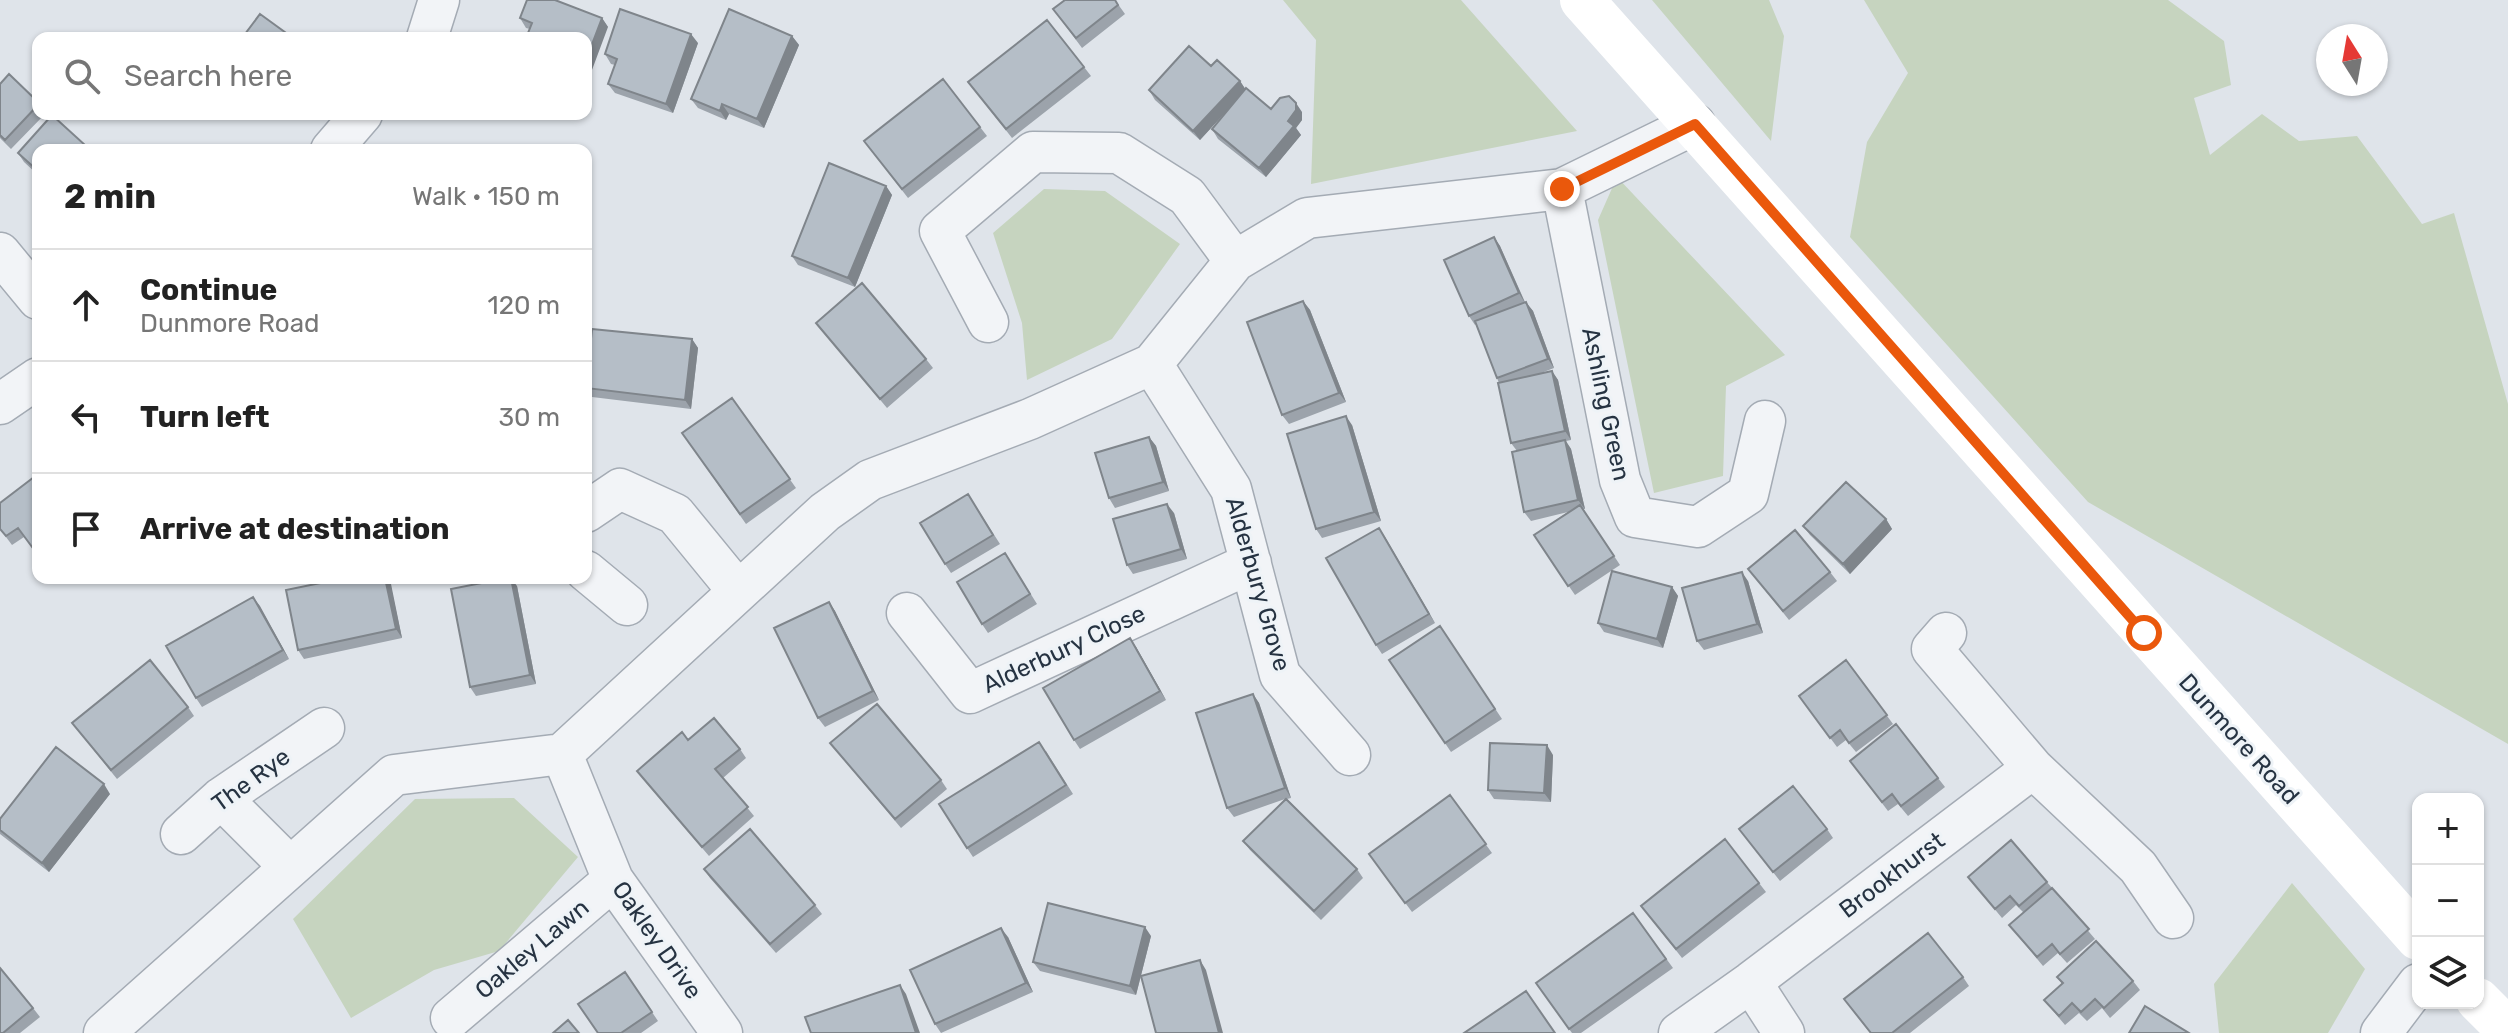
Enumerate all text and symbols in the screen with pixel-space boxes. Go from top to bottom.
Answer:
north arrow [2316,24,2388,96]
search box [32,32,592,120]
icon: search [60,54,104,98]
text: Search here [124,58,292,94]
route end [1544,171,1580,207]
text: 2 min [64,176,156,217]
text: Walk · 150 m [412,181,560,212]
text: Continue [140,272,277,308]
icon: ahead [64,283,108,327]
text: 120 m [488,290,560,321]
text: Dunmore Road [140,308,320,339]
street label: Ashling Green [1576,325,1636,483]
icon: left [64,395,108,439]
text: Turn left [140,399,270,435]
text: 30 m [498,402,560,433]
street label: Alderbury Grove [1220,494,1296,674]
icon: arrive [64,507,108,551]
text: Arrive at destination [140,511,450,547]
street label: Alderbury Close [978,599,1150,699]
route start [2126,615,2162,651]
street label: Dunmore Road [2173,668,2305,810]
street label: The Rye [207,742,295,818]
map controls [2412,793,2484,1009]
button: + [2412,793,2484,865]
street label: Brookhurst [1834,826,1950,924]
button: − [2412,865,2484,937]
street label: Oakley Drive [606,876,708,1004]
street label: Oakley Lawn [469,893,595,1005]
button: layers [2412,937,2484,1009]

